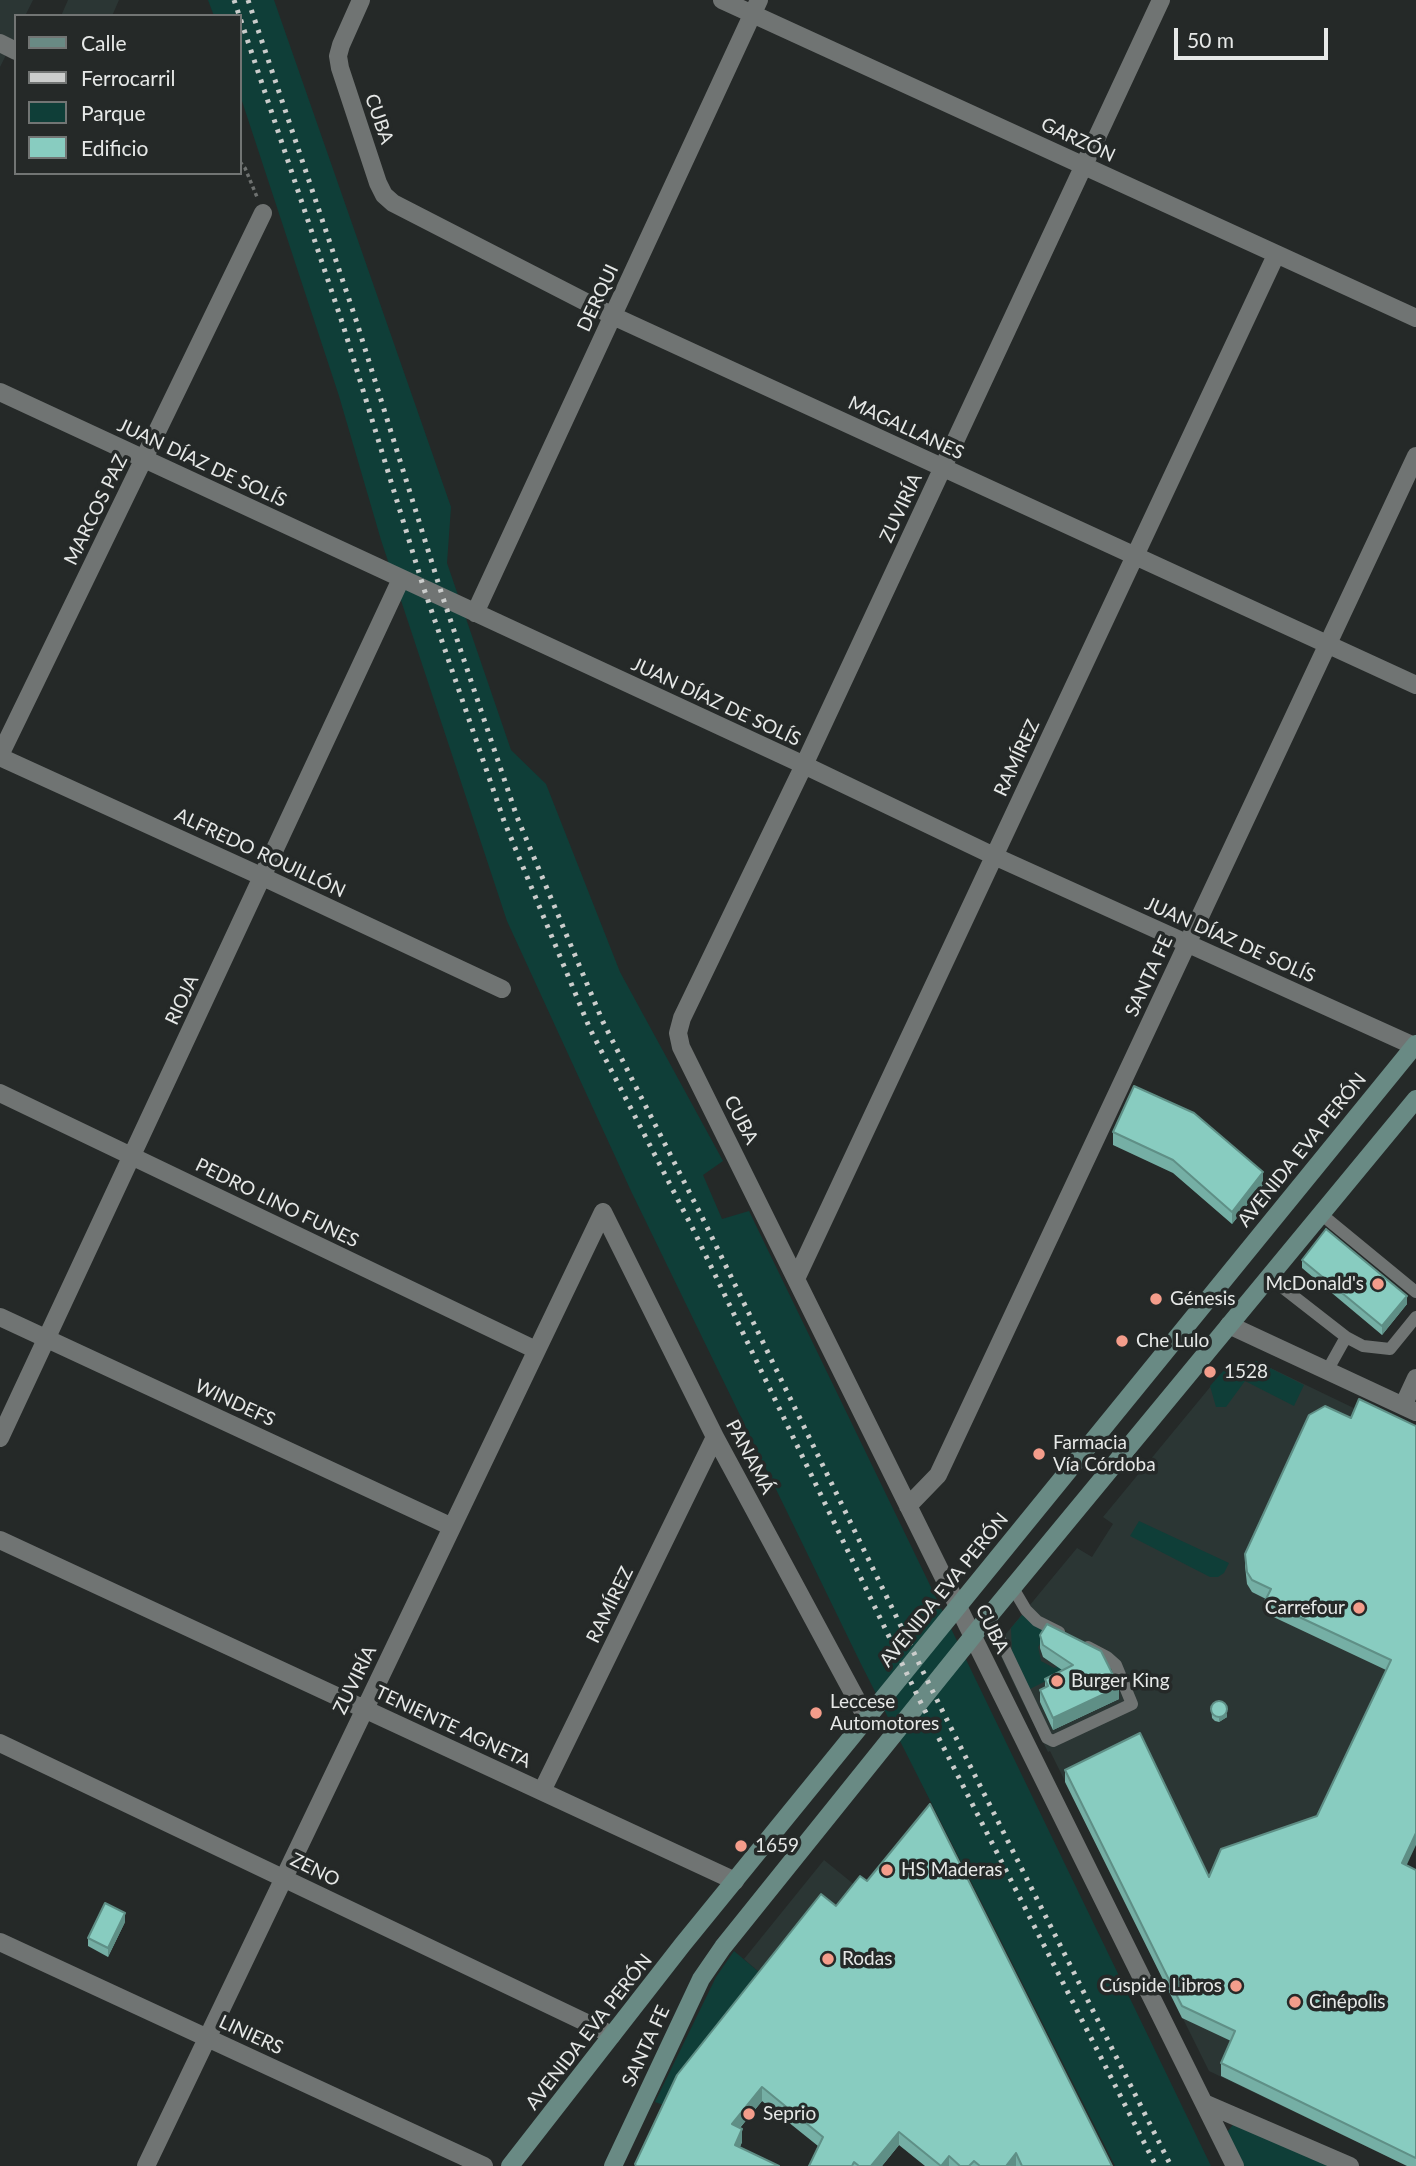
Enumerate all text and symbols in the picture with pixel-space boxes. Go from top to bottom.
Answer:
legend [14,14,242,175]
scale bar [1178,14,1332,58]
text: 50 m [1187,27,1234,52]
text: Calle [81,30,126,55]
text: Ferrocarril [81,65,176,90]
street label: CUBA [360,91,398,147]
text: Parque [81,100,146,125]
street label: GARZÓN [1037,113,1119,167]
text: Edificio [81,135,148,160]
street label: DERQUI [573,261,623,335]
street label: MAGALLANES [845,391,967,465]
street label: JUAN DÍAZ DE SOLÍS [114,414,290,512]
street label: MARCOS PAZ [59,451,133,569]
street label: ZUVIRÍA [875,470,927,546]
street label: JUAN DÍAZ DE SOLÍS [628,653,804,751]
street label: RAMÍREZ [989,716,1045,800]
street label: ALFREDO ROUILLÓN [171,803,349,903]
street label: JUAN DÍAZ DE SOLÍS [1141,892,1319,988]
street label: SANTA FE [1120,932,1178,1020]
street label: RIOJA [161,971,203,1029]
street label: AVENIDA EVA PERÓN [1233,1068,1371,1232]
street label: CUBA [719,1092,763,1148]
street label: PEDRO LINO FUNES [192,1154,362,1252]
place label: McDonald's [1265,1273,1364,1295]
marker: McDonald's [1370,1276,1386,1292]
place label: Génesis [1170,1288,1235,1310]
marker: Génesis [1148,1291,1164,1307]
place label: Che Lulo [1136,1330,1209,1352]
marker: Che Lulo [1114,1333,1130,1349]
place label: 1528 [1224,1361,1268,1383]
marker: 1528 [1202,1364,1218,1380]
street label: WINDEFS [191,1375,279,1431]
street label: PANAMÁ [721,1416,779,1498]
place label: Farmacia Vía Córdoba [1053,1432,1156,1476]
marker: Farmacia Vía Córdoba [1031,1446,1047,1462]
street label: AVENIDA EVA PERÓN [875,1508,1013,1672]
street label: RAMÍREZ [582,1563,638,1647]
place label: Carrefour [1265,1597,1345,1619]
marker: Carrefour [1351,1600,1367,1616]
street label: CUBA [970,1601,1014,1657]
street label: ZUVIRÍA [329,1642,381,1718]
place label: Burger King [1071,1670,1170,1692]
marker: Burger King [1049,1673,1065,1689]
street label: TENIENTE AGNETA [372,1681,534,1773]
place label: Leccese Automotores [830,1691,939,1735]
marker: Leccese Automotores [808,1705,824,1721]
place label: 1659 [755,1835,799,1857]
marker: 1659 [733,1838,749,1854]
street label: ZENO [287,1848,343,1892]
place label: HS Maderas [901,1859,1003,1881]
marker: HS Maderas [879,1862,895,1878]
place label: Rodas [842,1948,892,1970]
street label: AVENIDA EVA PERÓN [521,1949,657,2115]
marker: Rodas [820,1951,836,1967]
place label: Cúspide Libros [1099,1975,1222,1997]
marker: Cúspide Libros [1228,1978,1244,1994]
place label: Cinépolis [1309,1991,1386,2013]
marker: Cinépolis [1287,1994,1303,2010]
street label: SANTA FE [617,2002,675,2090]
street label: LINIERS [215,2010,287,2060]
place label: Seprio [763,2103,816,2125]
marker: Seprio [741,2106,757,2122]

